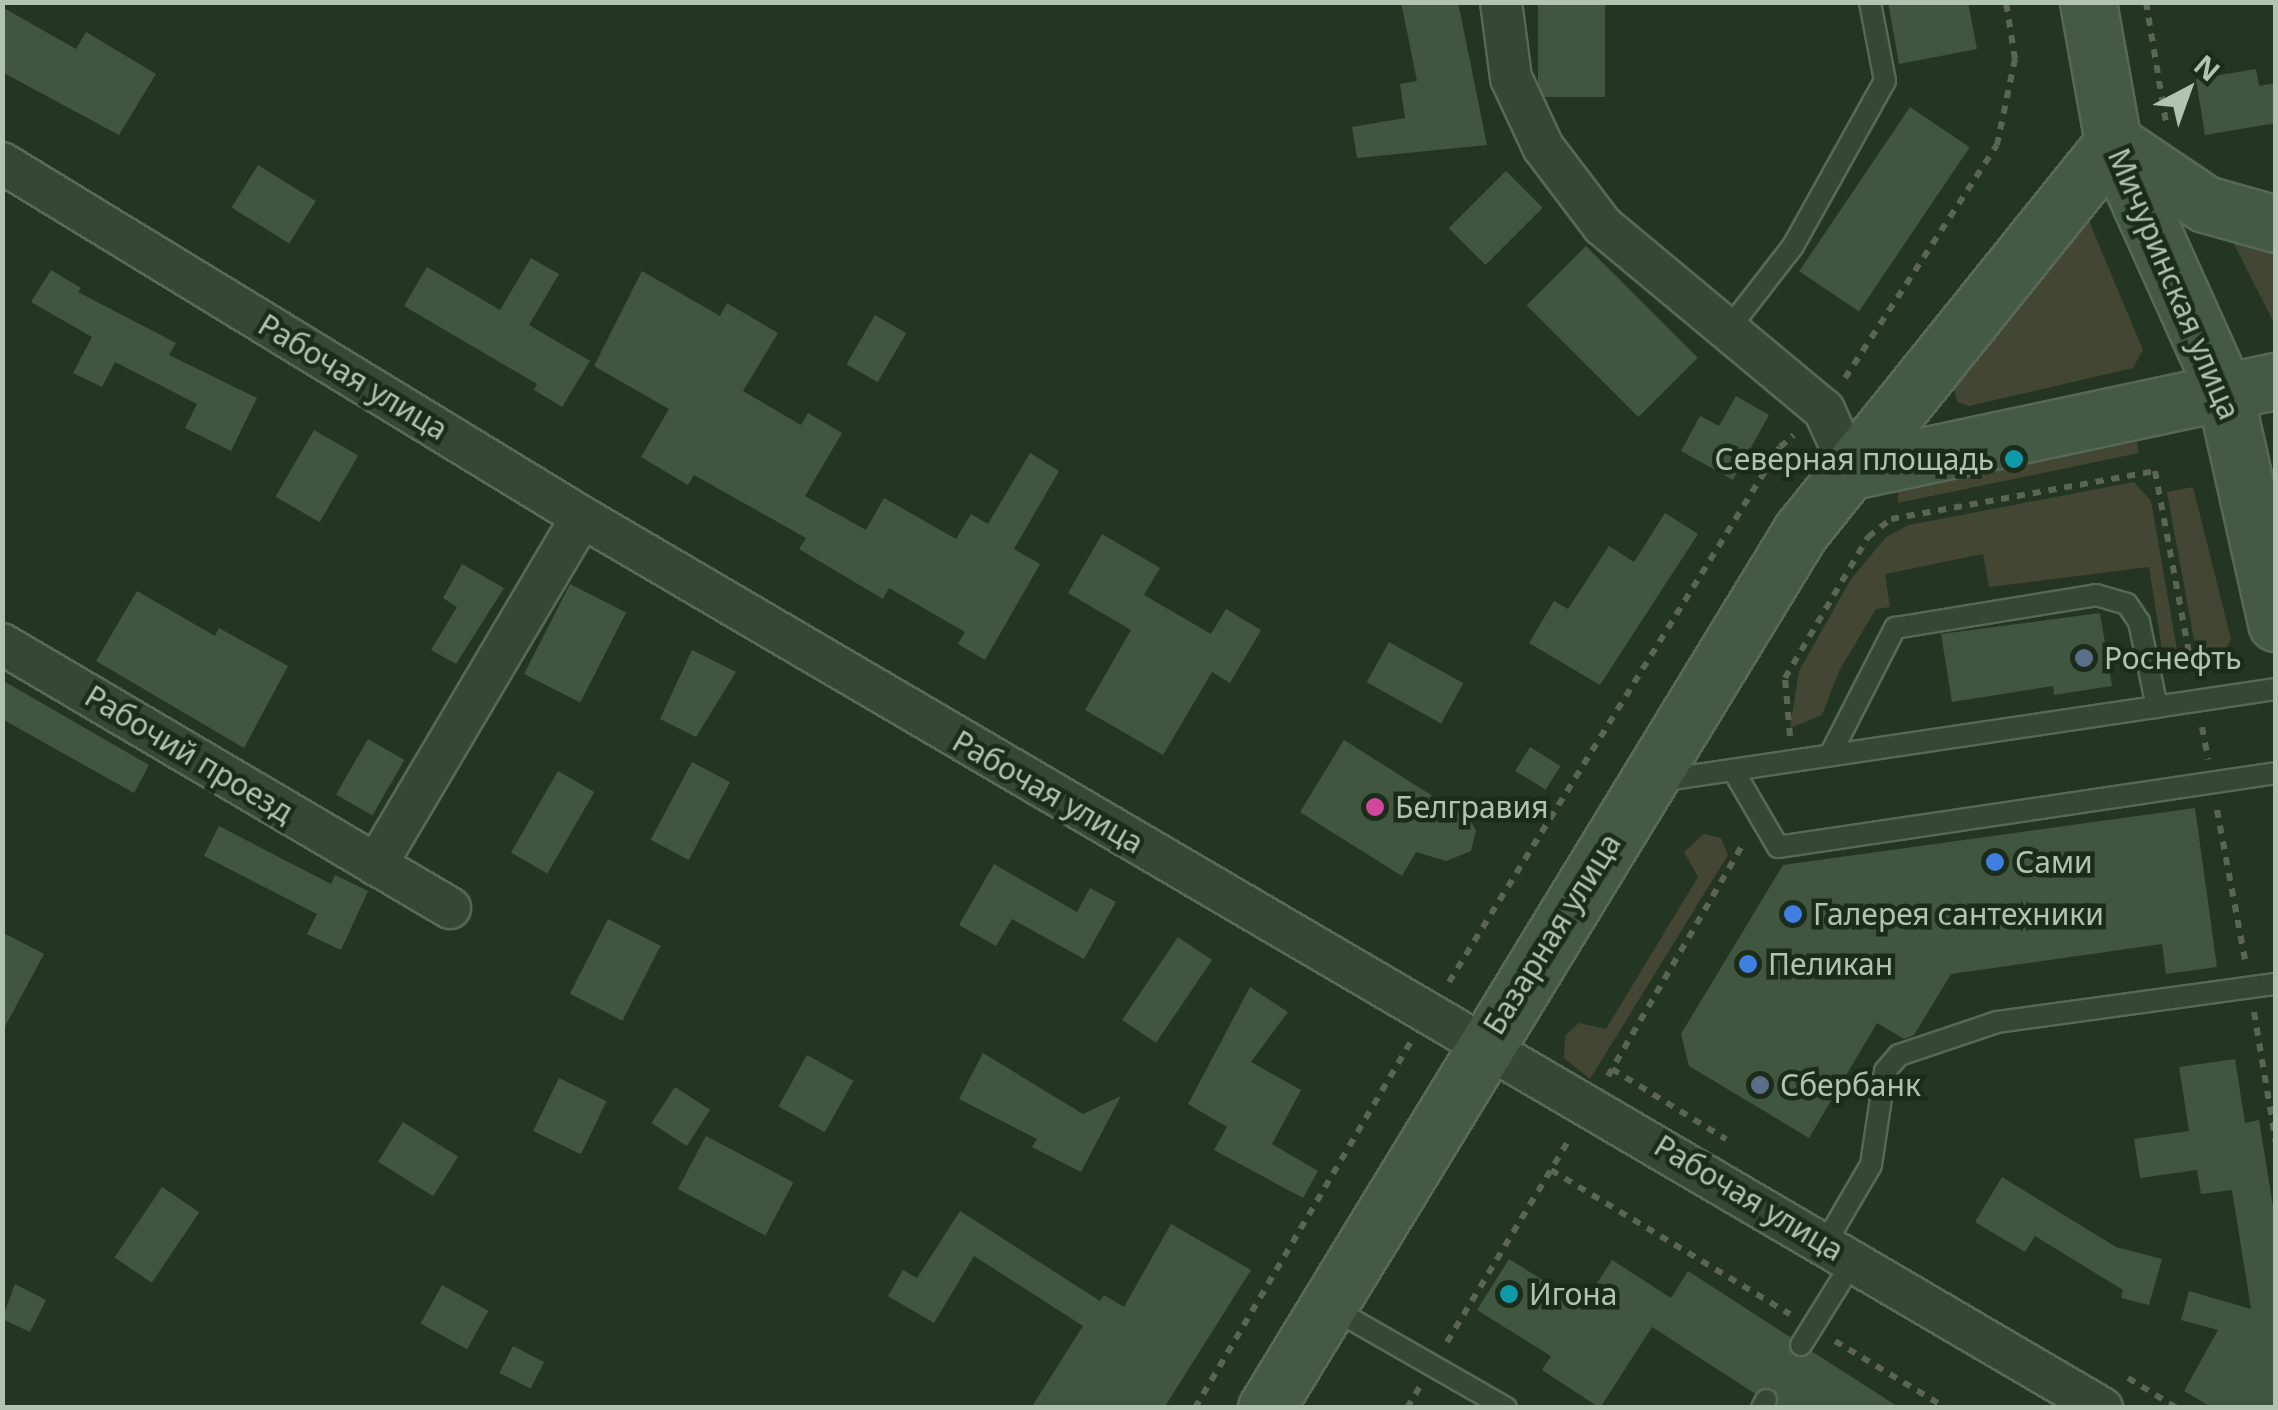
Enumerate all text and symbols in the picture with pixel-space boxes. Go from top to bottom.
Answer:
north arrow [2138,40,2238,140]
text: N [2187,46,2229,89]
street label: Мичуринская улица [2101,143,2247,425]
street label: Рабочая улица [252,306,454,448]
place label: Северная площадь [1715,441,1994,477]
marker: Северная площадь [2003,448,2025,470]
place label: Роснефть [2104,640,2242,676]
marker: Роснефть [2073,647,2095,669]
street label: Рабочий проезд [79,678,299,830]
street label: Рабочая улица [946,723,1150,861]
place label: Белгравия [1395,789,1548,825]
marker: Белгравия [1364,796,1386,818]
street label: Базарная улица [1476,827,1628,1041]
place label: Сами [2015,844,2093,880]
marker: Сами [1984,851,2006,873]
place label: Галерея сантехники [1813,896,2104,932]
marker: Галерея сантехники [1782,903,1804,925]
place label: Пеликан [1768,946,1893,982]
marker: Пеликан [1737,953,1759,975]
place label: Сбербанк [1780,1067,1921,1103]
marker: Сбербанк [1749,1074,1771,1096]
street label: Рабочая улица [1648,1127,1850,1269]
place label: Игона [1529,1276,1617,1312]
marker: Игона [1498,1283,1520,1305]

